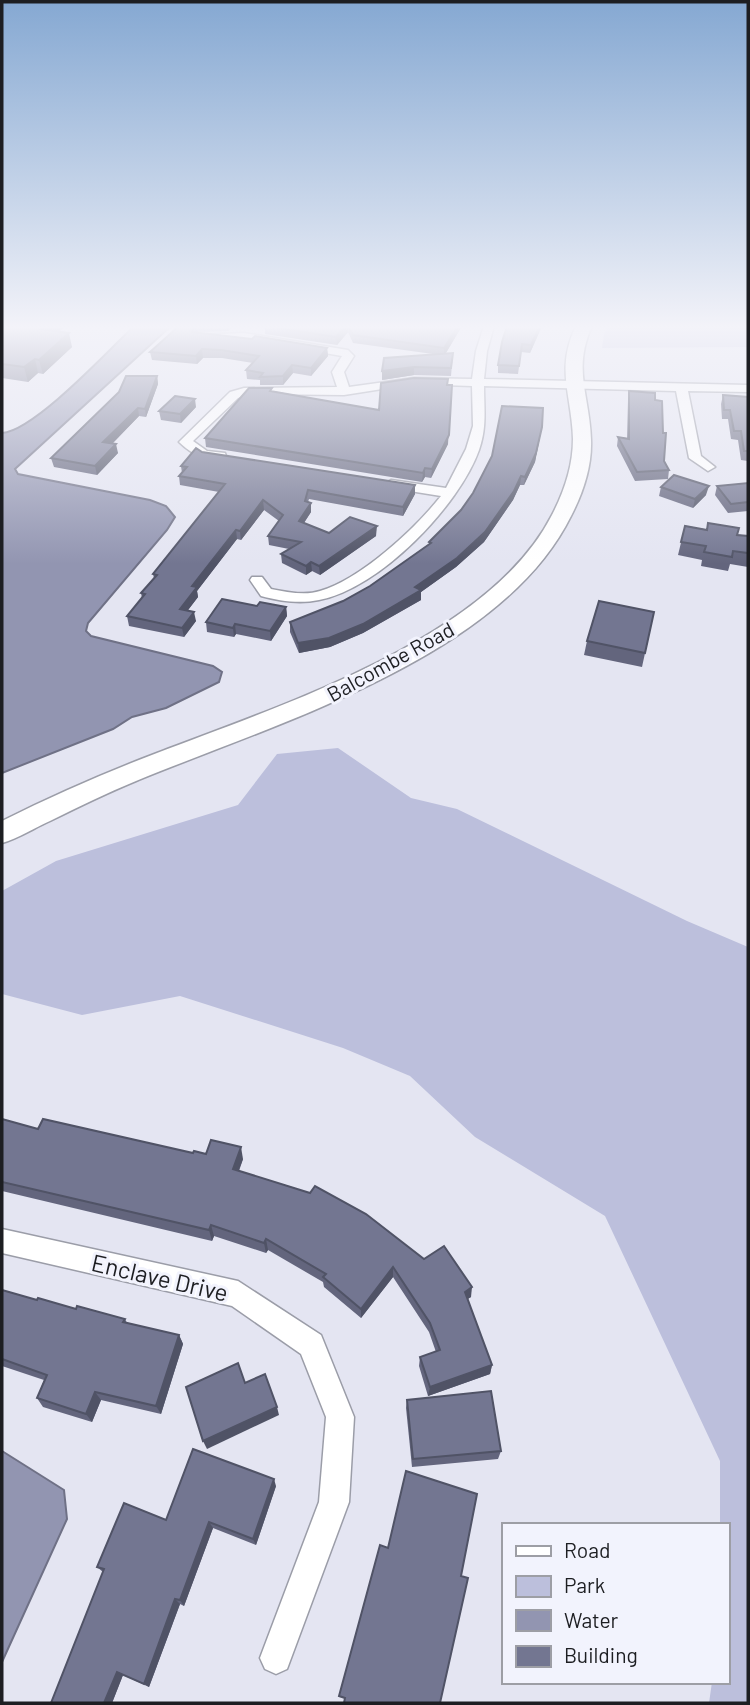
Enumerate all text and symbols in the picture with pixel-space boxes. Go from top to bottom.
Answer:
street label: Balcombe Road [322,616,458,706]
street label: Enclave Drive [89,1247,231,1307]
legend [502,1523,729,1684]
text: Road [564,1537,610,1562]
text: Park [564,1572,605,1597]
text: Water [564,1607,619,1632]
text: Building [564,1642,638,1667]

